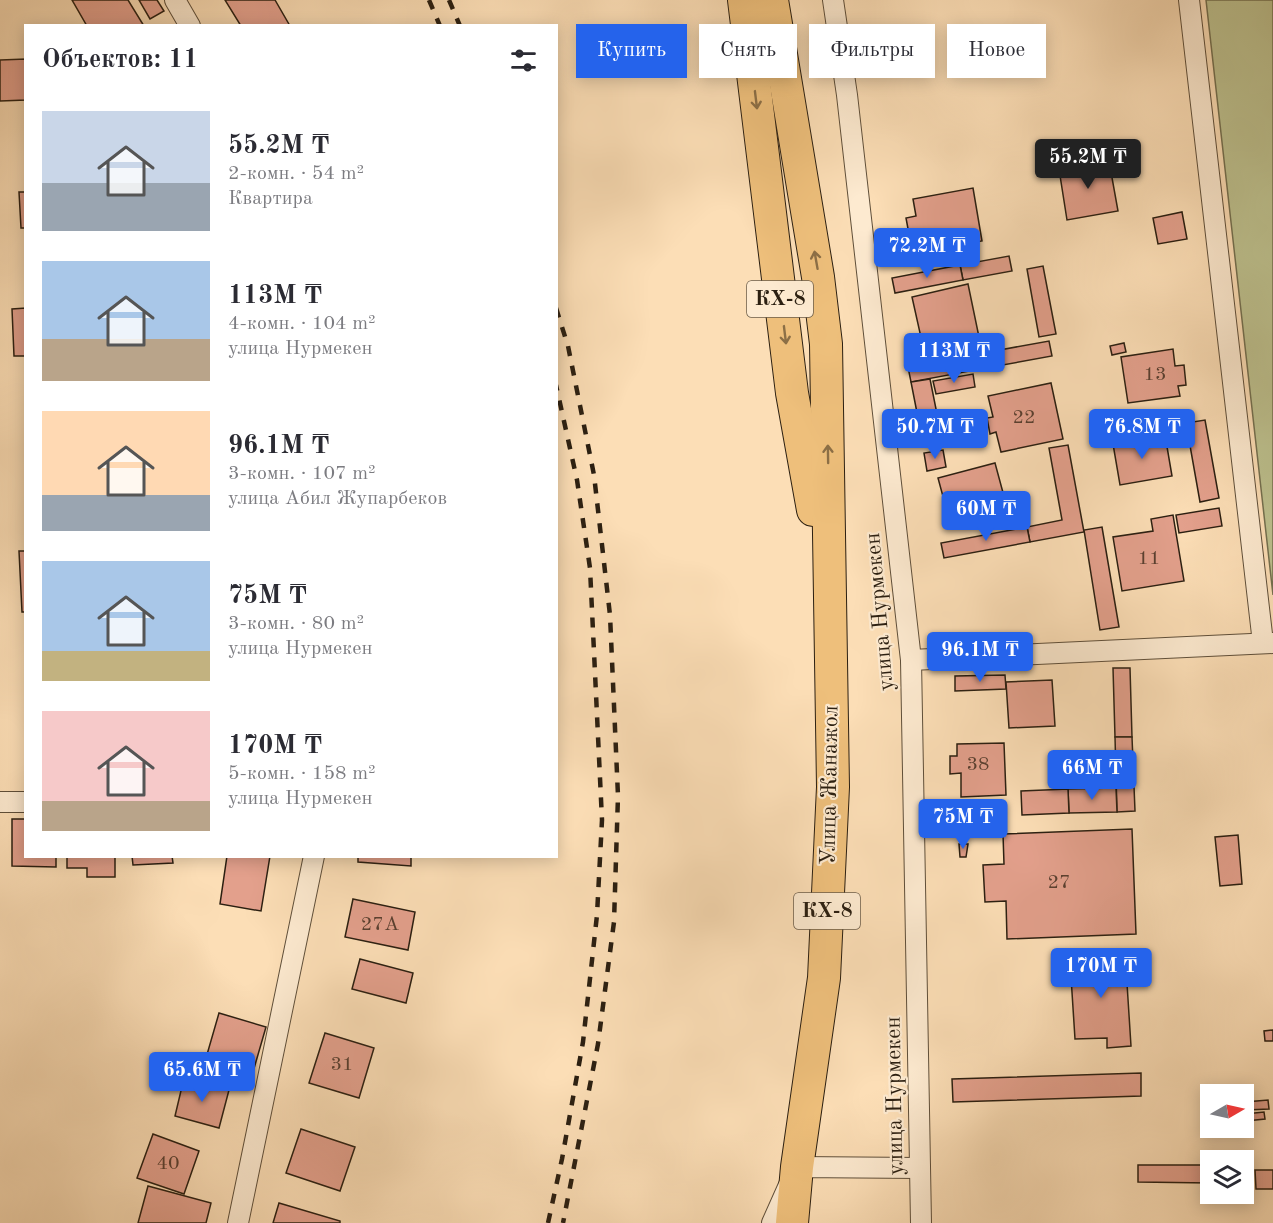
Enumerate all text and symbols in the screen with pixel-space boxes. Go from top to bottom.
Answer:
chip: Купить [576,24,687,78]
chip: Снять [699,24,797,78]
chip: Фильтры [809,24,935,78]
chip: Новое [947,24,1046,78]
icon: filters [507,44,540,77]
text: Объектов: 11 [42,47,198,73]
one-way arrow [751,89,762,109]
text: 55.2M ₸ [228,133,330,159]
icon: home [90,135,162,207]
pin: 55.2M ₸ [1033,139,1143,190]
text: 55.2M ₸ [1049,148,1127,168]
text: 2-комн. · 54 m² [228,164,364,184]
text: Квартира [228,189,313,209]
pin: 72.2M ₸ [872,228,982,279]
text: 72.2M ₸ [888,237,966,257]
one-way arrow [810,251,821,270]
road number: КХ-8 [747,281,813,317]
text: 113M ₸ [228,283,322,309]
icon: home [90,285,162,357]
text: 4-комн. · 104 m² [228,314,376,334]
one-way arrow [780,325,791,344]
pin: 113M ₸ [905,333,1003,384]
text: улица Нурмекен [228,339,372,359]
text: 113M ₸ [918,342,990,362]
house number: 13 [1143,365,1167,385]
house number: 22 [1012,408,1036,428]
pin: 50.7M ₸ [880,409,990,460]
pin: 76.8M ₸ [1087,409,1197,460]
text: 50.7M ₸ [896,418,974,438]
text: 76.8M ₸ [1103,418,1181,438]
text: 96.1M ₸ [228,433,330,459]
icon: home [90,435,162,507]
one-way arrow [822,445,833,465]
text: 3-комн. · 107 m² [228,464,376,484]
text: улица Абил Жупарбеков [228,489,447,509]
pin: 60M ₸ [944,491,1028,542]
text: 60M ₸ [956,500,1016,520]
street label: улица Нурмекен [862,532,898,692]
house number: 11 [1137,549,1161,569]
text: 75M ₸ [228,583,307,609]
icon: home [90,585,162,657]
text: 3-комн. · 80 m² [228,614,364,634]
pin: 96.1M ₸ [925,632,1035,683]
text: улица Нурмекен [228,639,372,659]
text: 96.1M ₸ [941,641,1019,661]
street label: Улица Жанажол [818,705,842,865]
text: 170M ₸ [228,733,322,759]
icon: home [90,735,162,807]
pin: 66M ₸ [1050,750,1134,801]
house number: 38 [966,755,990,775]
text: 66M ₸ [1062,759,1122,779]
text: 5-комн. · 158 m² [228,764,376,784]
text: улица Нурмекен [228,789,372,809]
pin: 75M ₸ [921,799,1005,850]
text: 75M ₸ [933,808,993,828]
house number: 27 [1047,873,1071,893]
road number: КХ-8 [794,893,860,929]
house number: 27А [361,915,399,935]
pin: 170M ₸ [1052,948,1150,999]
text: 170M ₸ [1065,957,1137,977]
street label: улица Нурмекен [883,1016,907,1176]
pin: 65.6M ₸ [147,1052,257,1103]
house number: 31 [330,1055,354,1075]
text: 65.6M ₸ [163,1061,241,1081]
north arrow [1200,1084,1254,1138]
map controls [1200,1084,1254,1204]
button: layers [1200,1150,1254,1204]
house number: 40 [156,1154,180,1174]

